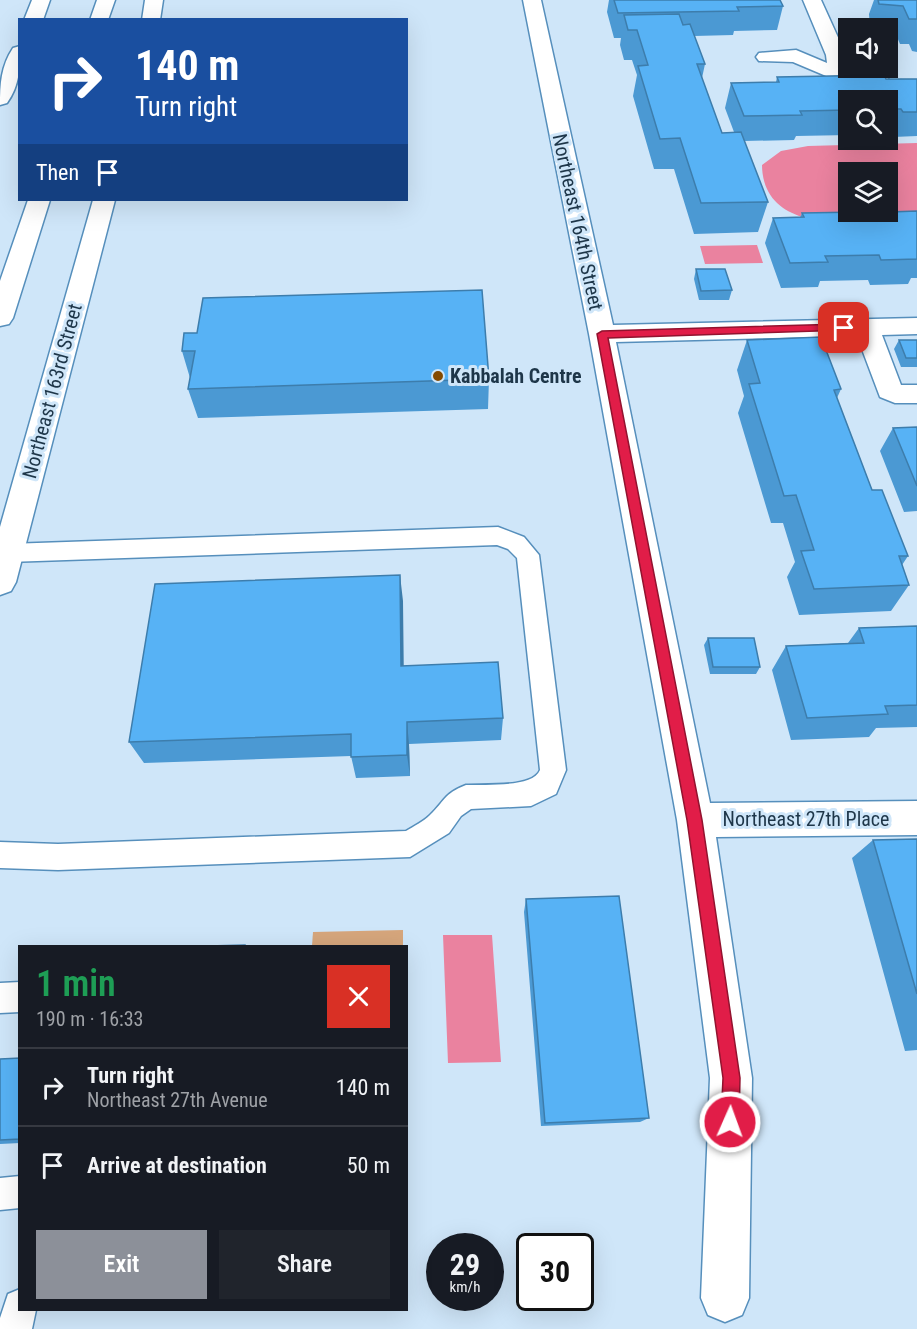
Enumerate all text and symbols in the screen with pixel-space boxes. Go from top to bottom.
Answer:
map controls [838,18,898,222]
button: sound [838,18,898,78]
text: 140 m [135,41,240,90]
icon: right [36,42,114,120]
button: search [838,90,898,150]
text: Turn right [135,91,237,123]
street label: Northeast 164th Street [548,132,608,313]
icon: arrive [91,156,124,189]
text: Then [36,160,79,185]
button: layers [838,162,898,222]
street label: Northeast 163rd Street [17,301,87,481]
pin [818,302,869,353]
icon: arrive [827,311,860,344]
place label: Kabbalah Centre [450,364,582,388]
marker: Kabbalah Centre [431,369,445,383]
street label: Northeast 27th Place [723,807,889,831]
text: 1 min [36,963,116,1005]
button: close [327,965,390,1028]
text: 190 m · 16:33 [36,1007,143,1031]
text: Turn right [87,1063,174,1088]
icon: right [36,1071,69,1104]
text: 140 m [336,1075,390,1100]
text: Northeast 27th Avenue [87,1088,268,1112]
position arrow [698,1090,762,1154]
icon: arrive [36,1149,69,1182]
text: Arrive at destination [87,1153,267,1178]
text: 50 m [347,1153,390,1178]
button: Exit [36,1230,207,1299]
button: Share [219,1230,390,1299]
speed limit sign: 30 [516,1233,594,1311]
text: 29 [450,1247,480,1282]
text: km/h [450,1278,480,1296]

